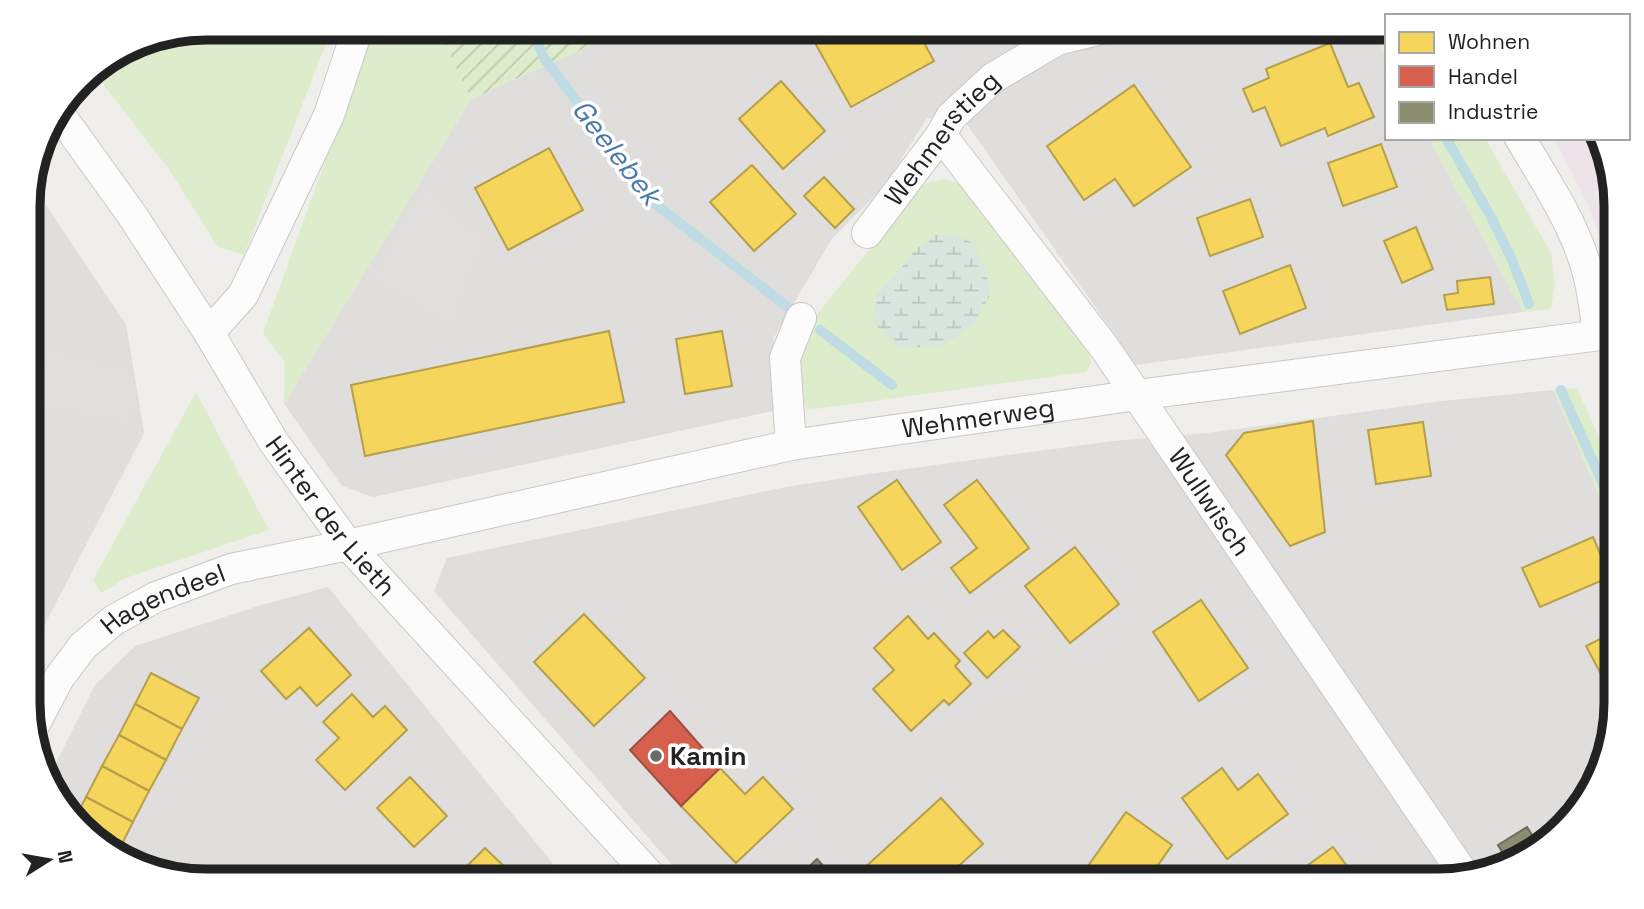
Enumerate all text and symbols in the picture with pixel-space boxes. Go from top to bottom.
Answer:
legend [1385,14,1630,140]
text: Wohnen [1448,28,1530,55]
text: Handel [1448,63,1518,90]
street label: Wehmerstieg [877,64,1007,213]
water label: Geelebek [564,92,671,215]
text: Industrie [1448,98,1538,125]
street label: Wehmerweg [899,390,1057,446]
street label: Hinter der Lieth [258,429,404,604]
street label: Wullwisch [1161,441,1259,563]
street label: Hagendeel [93,556,230,642]
place label: Kamin [670,739,746,773]
marker: Kamin [648,748,664,764]
north arrow [14,825,84,895]
text: N [52,848,79,865]

